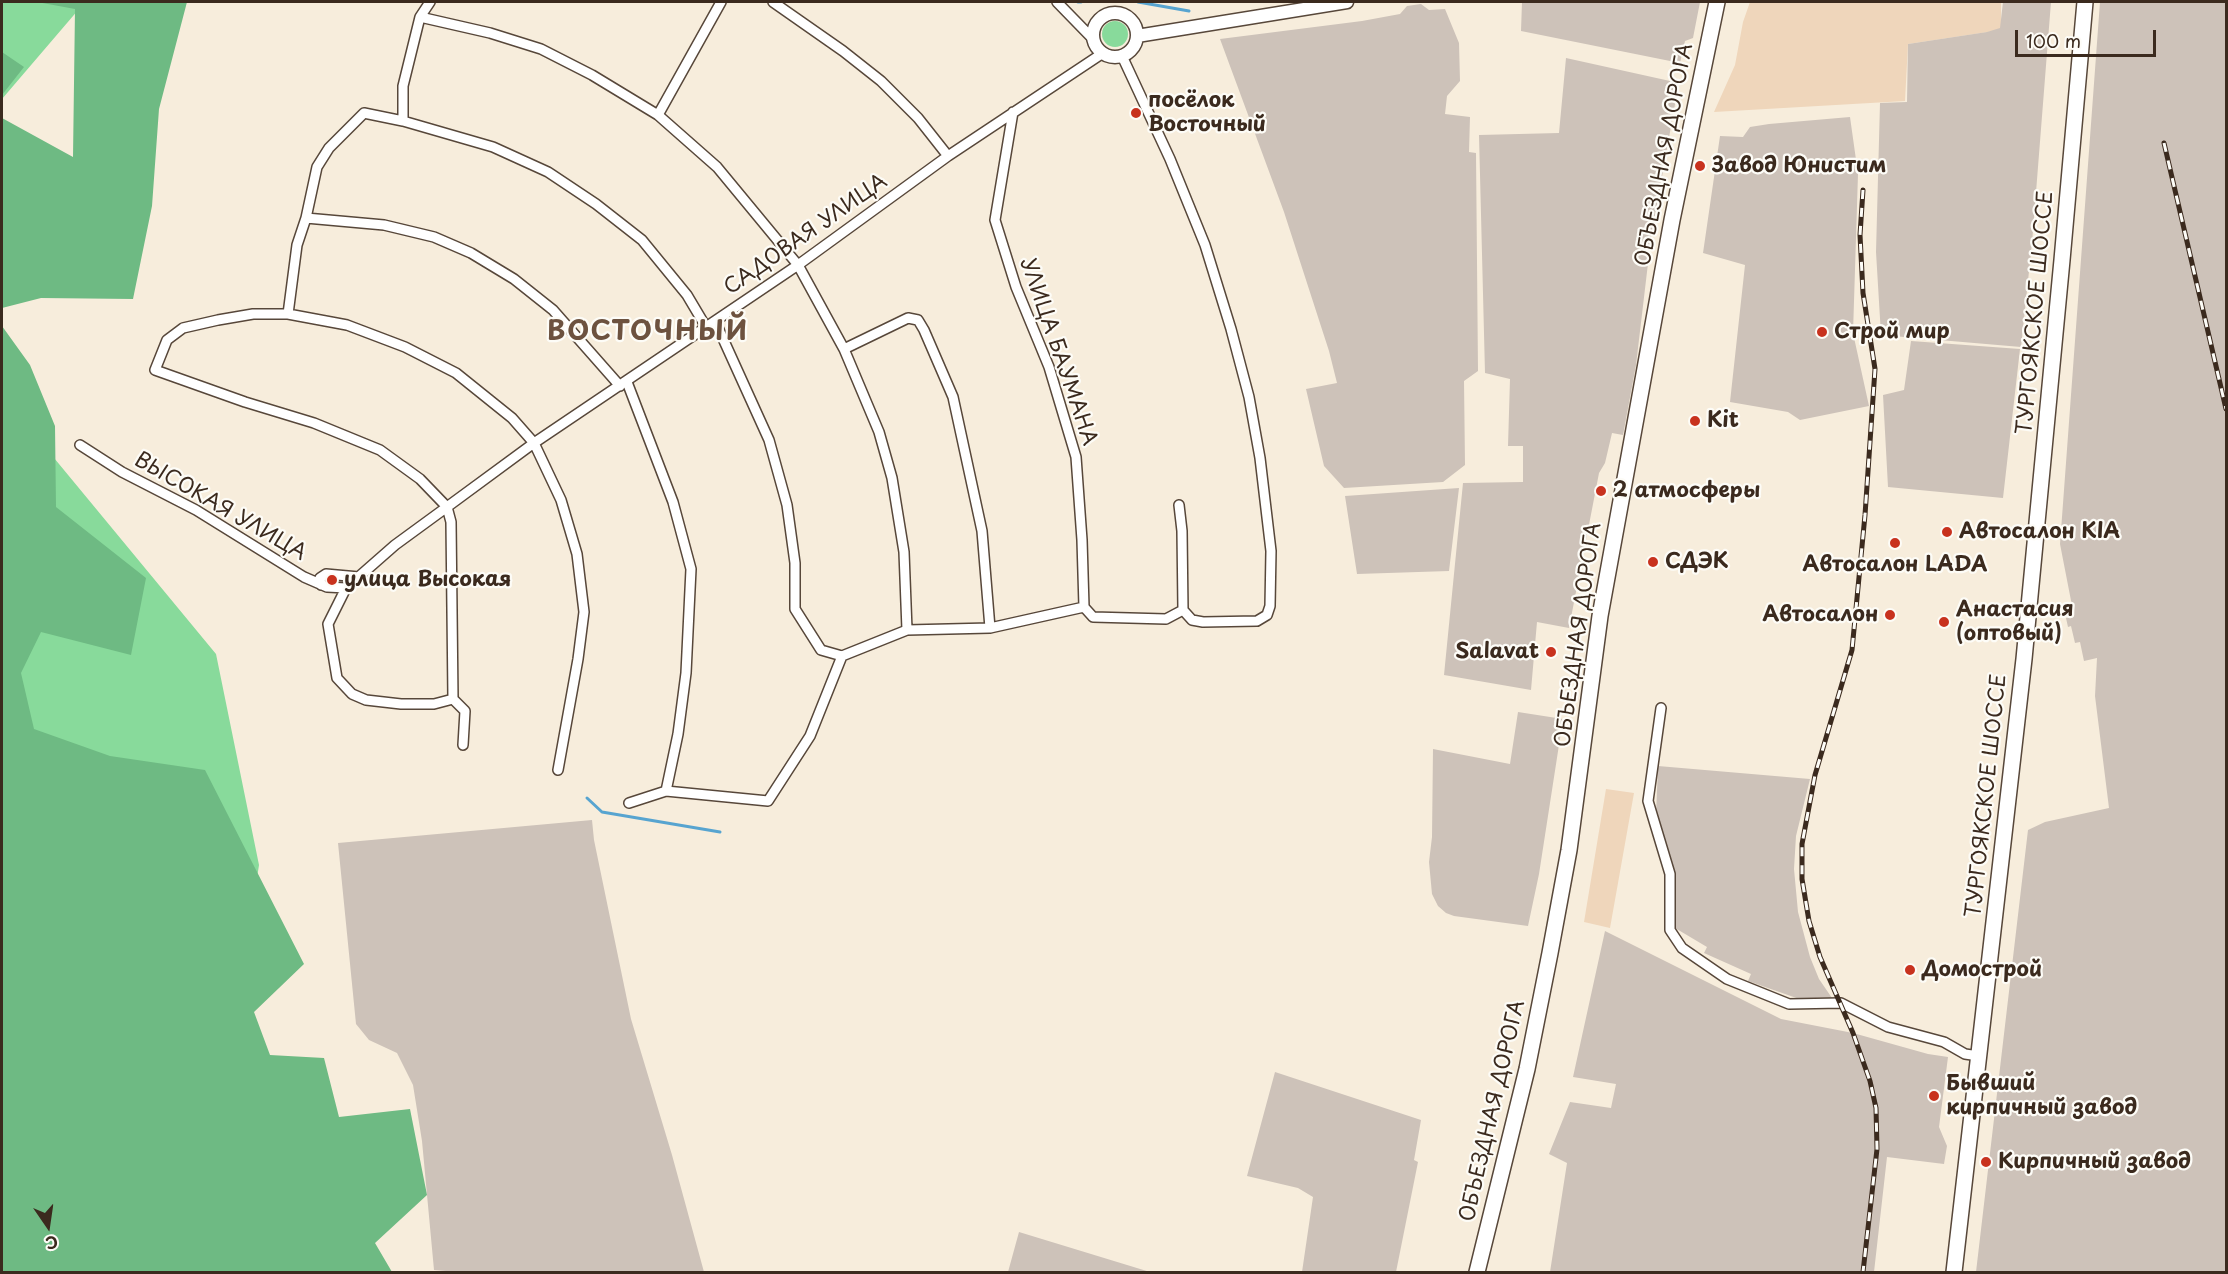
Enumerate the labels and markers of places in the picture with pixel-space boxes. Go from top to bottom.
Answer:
place label: посёлок Восточный [1148,88,1266,138]
marker: посёлок Восточный [1129,106,1143,120]
place label: Завод Юнистим [1712,153,1886,179]
marker: Завод Юнистим [1693,159,1707,173]
place label: Строй мир [1834,319,1950,345]
marker: Строй мир [1815,325,1829,339]
place label: Kit [1707,408,1739,434]
marker: Kit [1688,414,1702,428]
place label: 2 атмосферы [1613,478,1760,504]
marker: 2 атмосферы [1594,484,1608,498]
place label: Автосалон KIA [1959,519,2120,545]
marker: Автосалон KIA [1940,525,1954,539]
marker: Автосалон LADA [1888,536,1902,550]
place label: СДЭК [1665,549,1729,575]
place label: Автосалон LADA [1803,552,1987,578]
marker: СДЭК [1646,555,1660,569]
place label: улица Высокая [344,567,511,593]
marker: улица Высокая [325,573,339,587]
place label: Анастасия (оптовый) [1956,597,2074,647]
place label: Автосалон [1762,602,1878,628]
marker: Автосалон [1883,608,1897,622]
marker: Анастасия (оптовый) [1937,615,1951,629]
place label: Salavat [1455,639,1539,665]
marker: Salavat [1544,645,1558,659]
place label: Домострой [1922,957,2042,983]
marker: Домострой [1903,963,1917,977]
place label: Бывший кирпичный завод [1946,1071,2137,1121]
marker: Бывший кирпичный завод [1927,1089,1941,1103]
place label: Кирпичный завод [1998,1149,2191,1175]
marker: Кирпичный завод [1979,1155,1993,1169]

